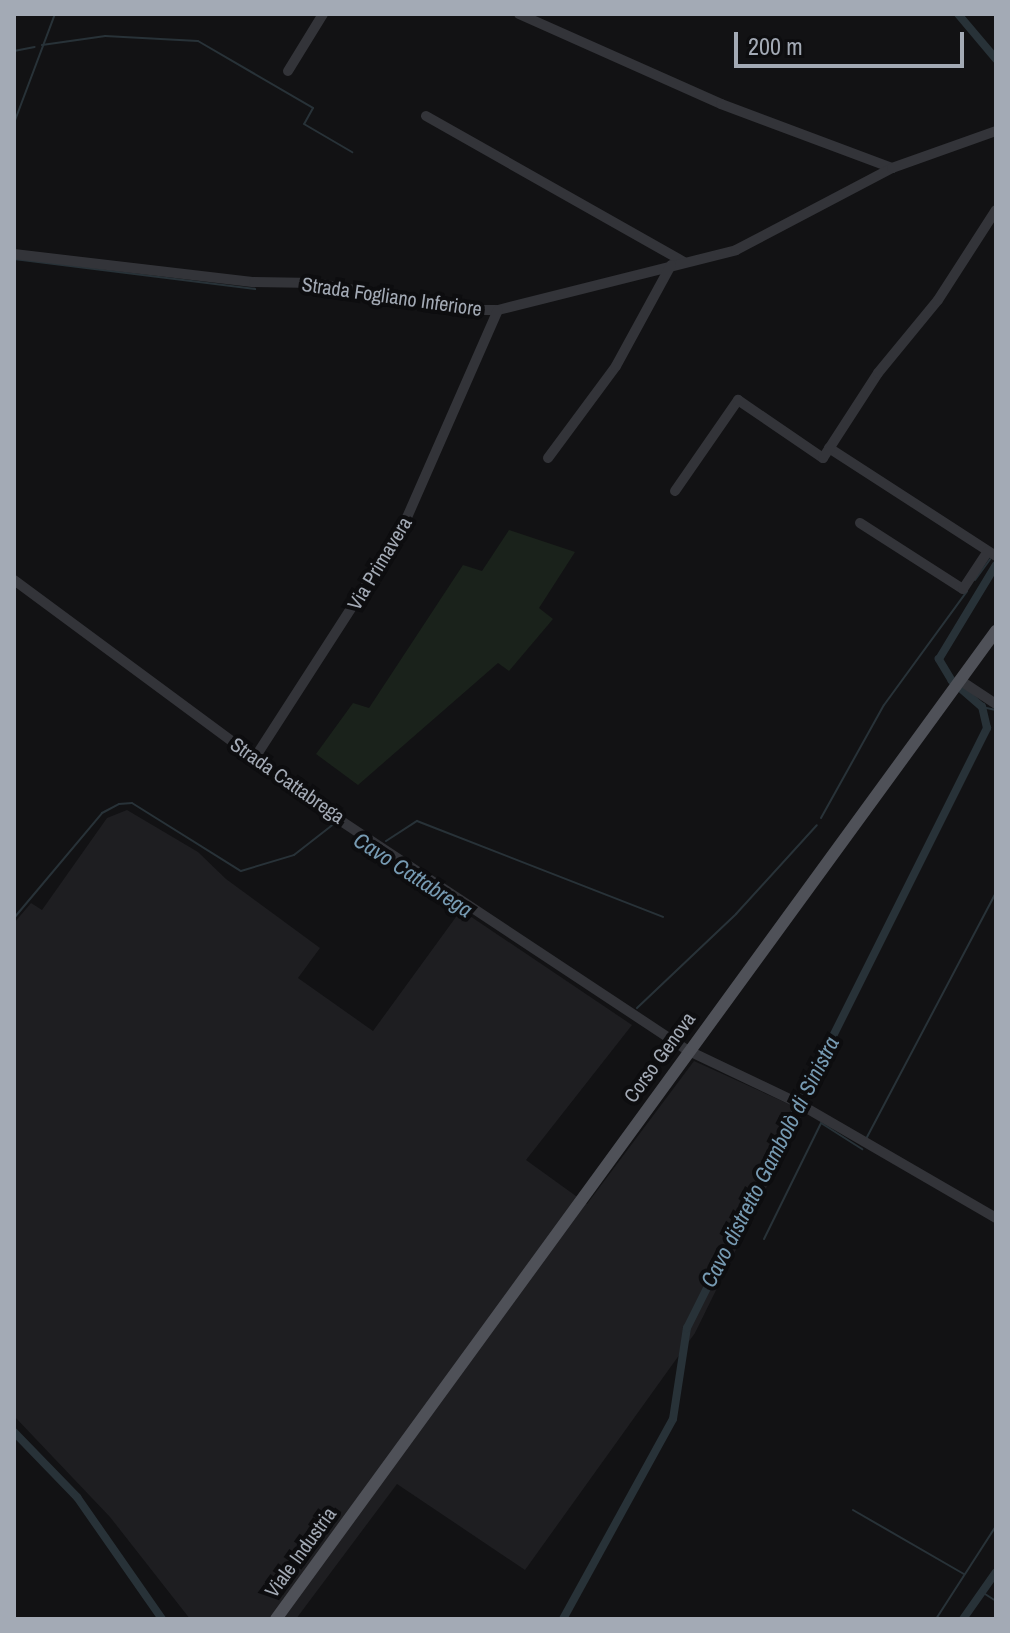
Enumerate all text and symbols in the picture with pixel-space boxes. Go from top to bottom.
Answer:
scale bar [738,16,968,66]
text: 200 m [748,30,803,62]
street label: Strada Fogliano Inferiore [300,271,484,321]
street label: Via Primavera [342,512,416,614]
street label: Strada Cattabrega [226,732,350,828]
water label: Cavo Cattabrega [349,827,477,923]
street label: Corso Genova [618,1007,700,1107]
water label: Cavo distretto Gambolò di Sinistra [695,1032,845,1292]
street label: Viale Industria [259,1502,341,1602]

